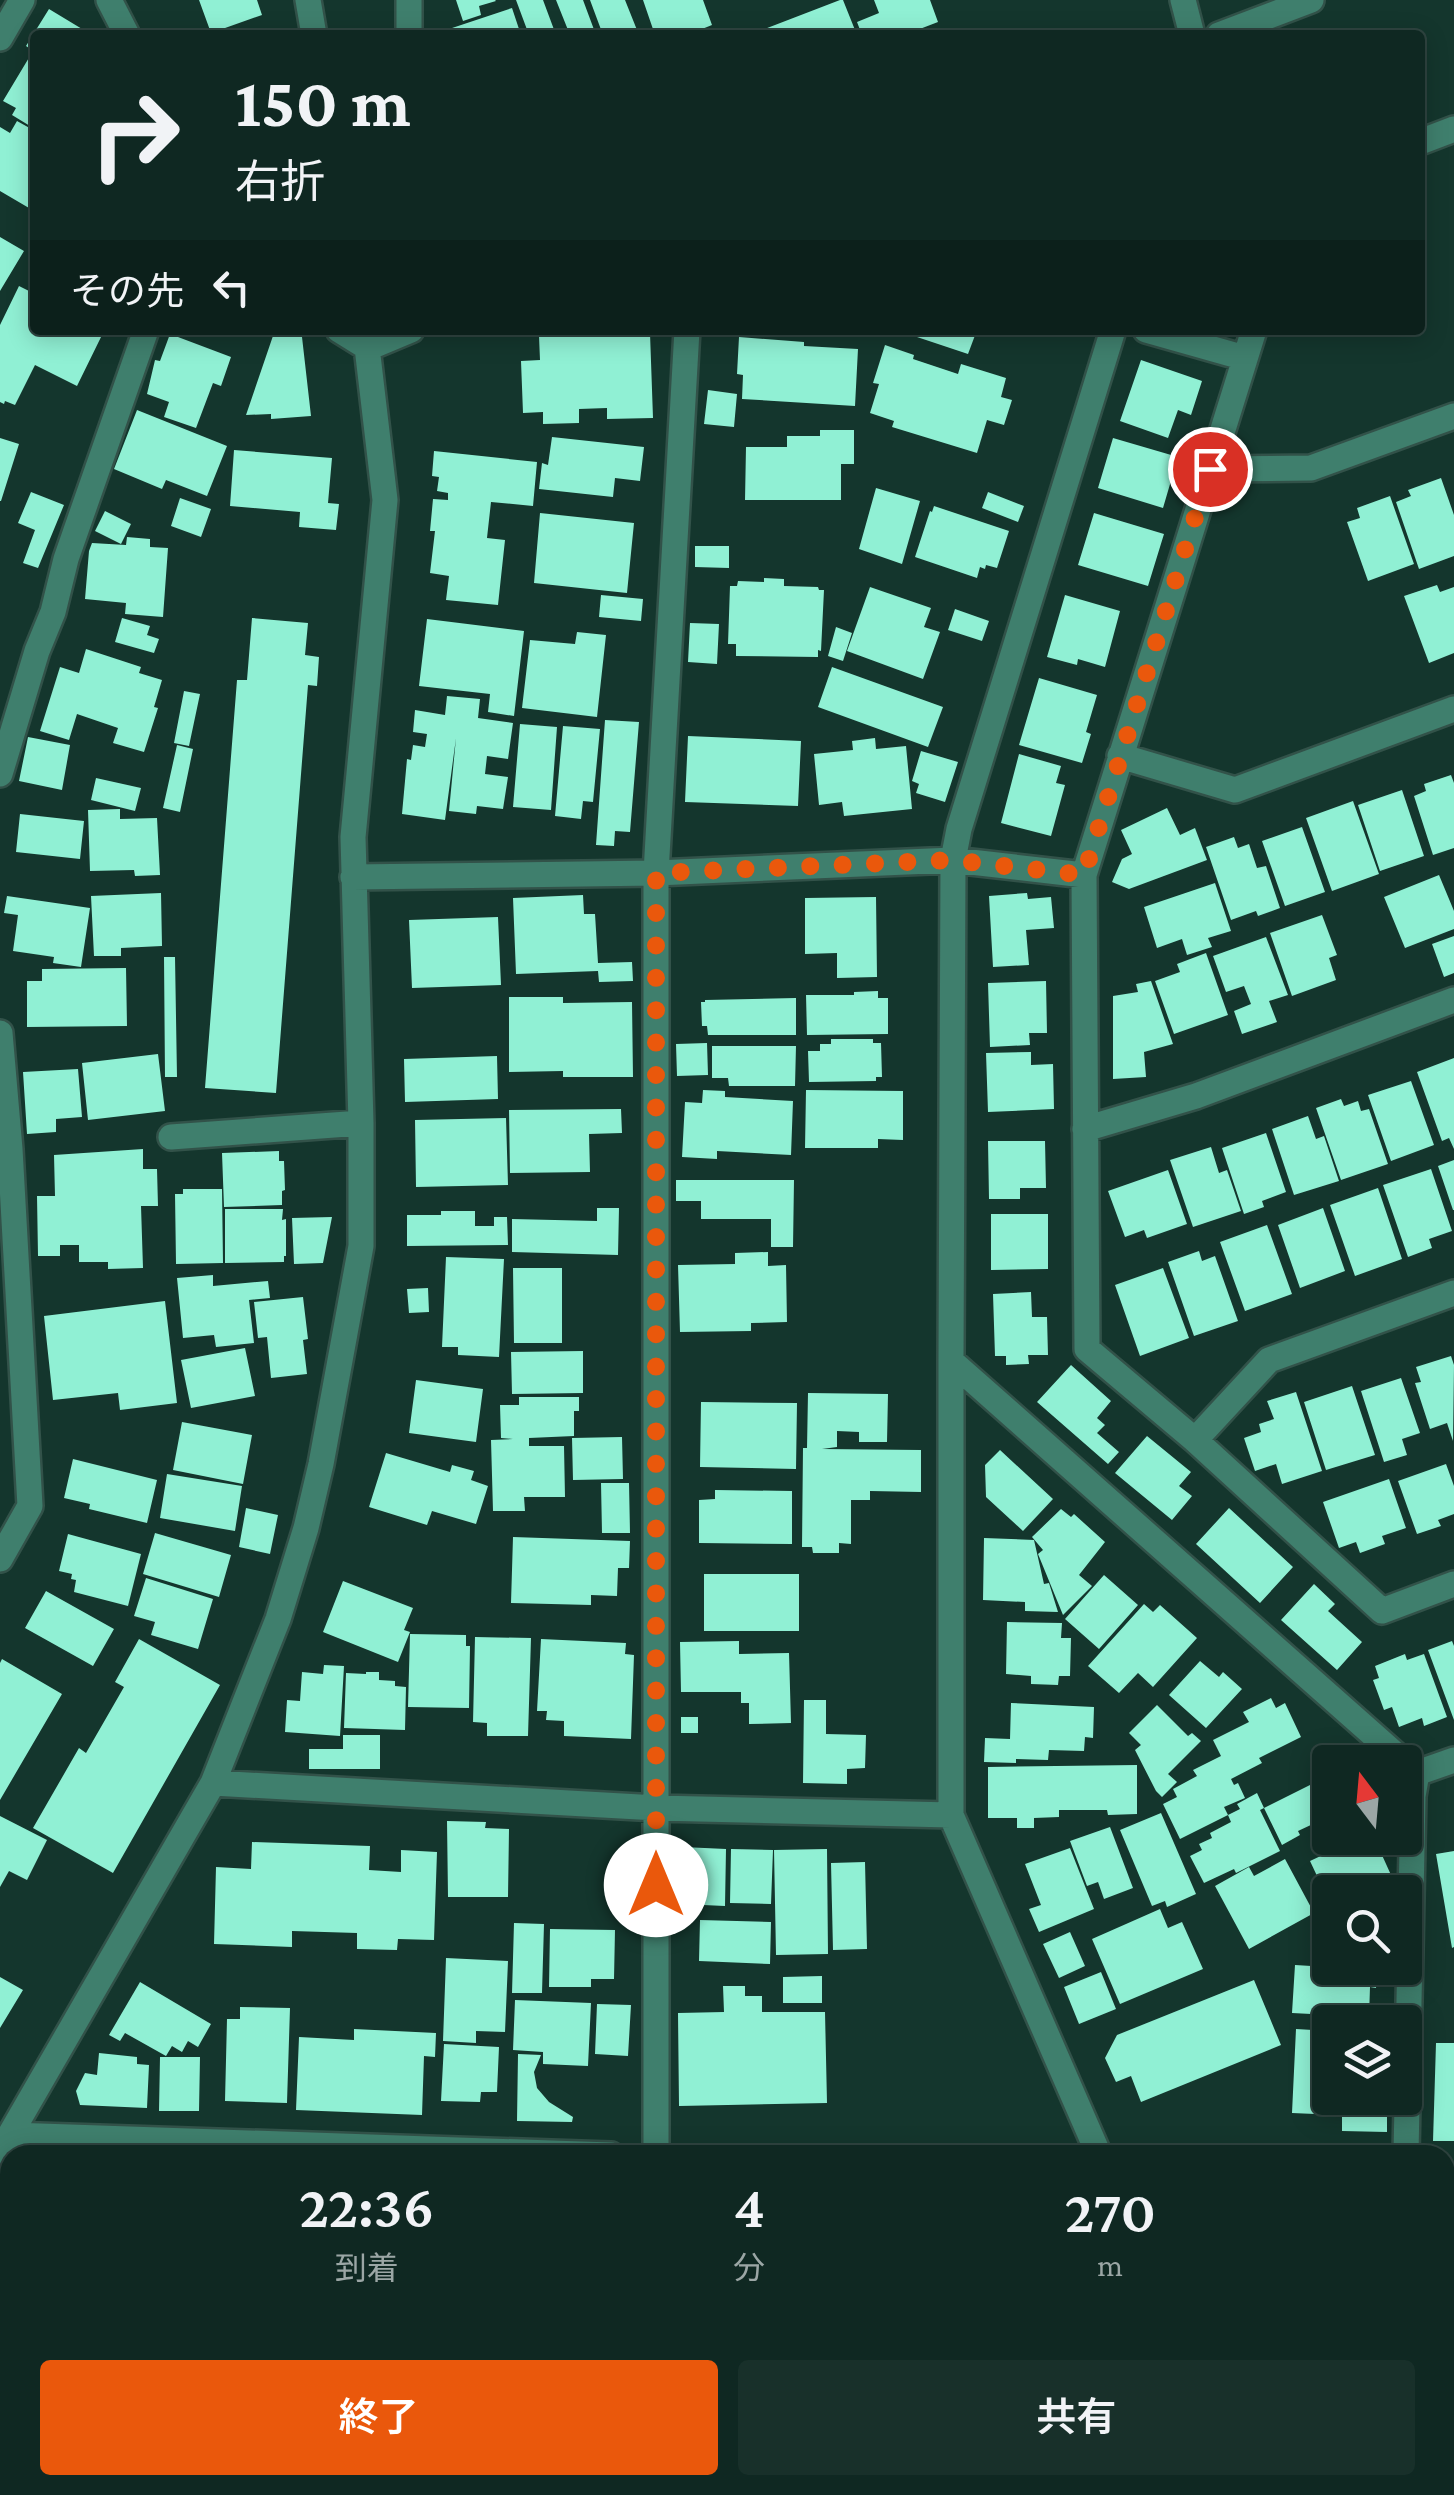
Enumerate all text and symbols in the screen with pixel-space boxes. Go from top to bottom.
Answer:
text: 150 m [235,63,411,141]
icon: right [70,70,200,200]
text: 右折 [235,157,325,207]
icon: left [204,260,259,315]
text: その先 [70,270,184,312]
pin [1168,427,1253,512]
icon: arrive [1183,442,1238,497]
north arrow [1312,1745,1422,1855]
map controls [1312,1745,1422,2115]
position arrow [604,1833,708,1937]
button: search [1312,1875,1422,1985]
button: layers [1312,2005,1422,2115]
text: 22:36 [299,2173,434,2240]
text: 4 [734,2173,765,2240]
text: 270 [1064,2178,1156,2245]
text: m [1097,2247,1123,2283]
text: 到着 [335,2250,399,2286]
text: 分 [733,2250,765,2286]
button: 終了 [40,2360,718,2475]
button: 共有 [738,2360,1415,2475]

